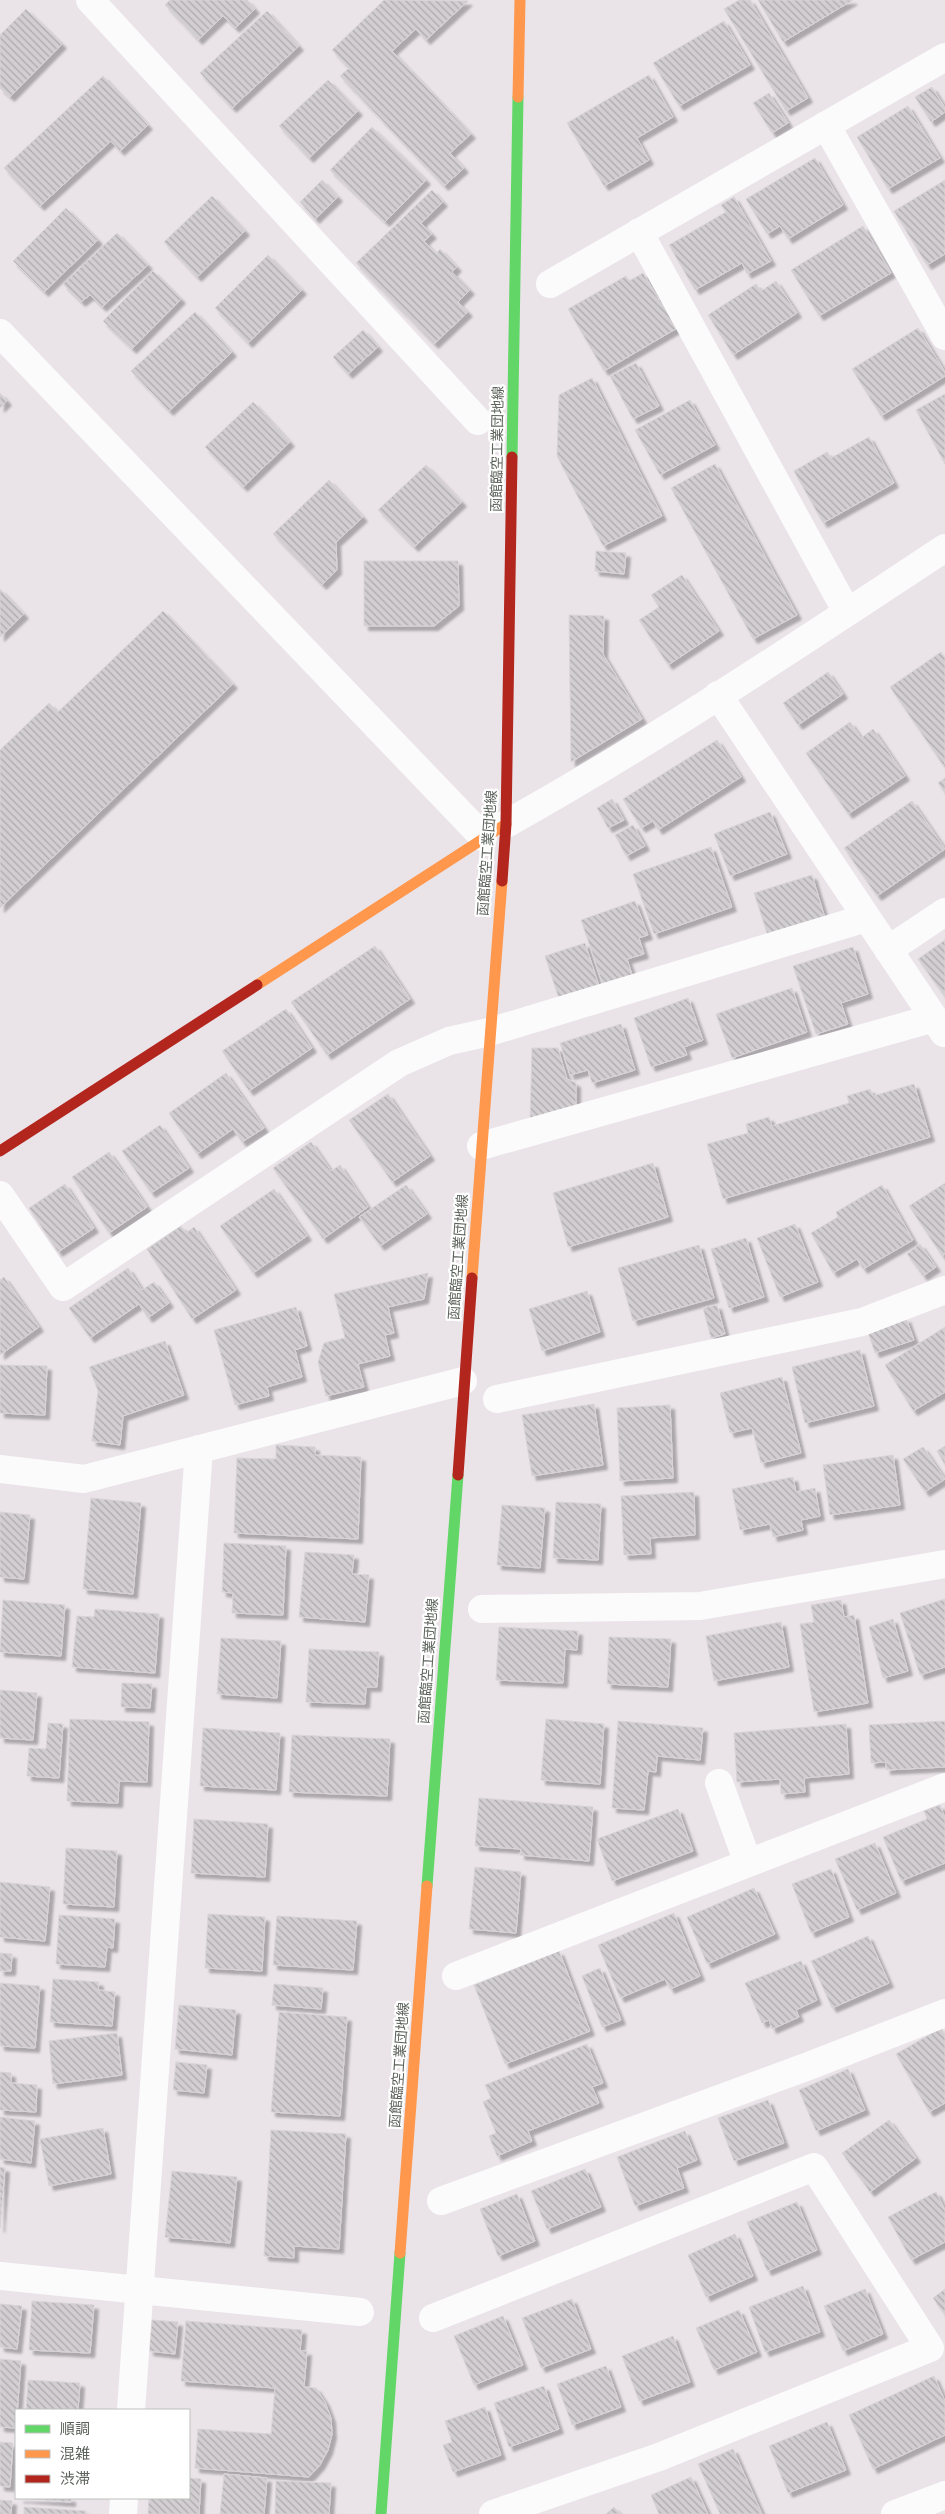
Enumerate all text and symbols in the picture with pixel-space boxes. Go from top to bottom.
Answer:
street label: 函館臨空工業団地線 [488,386,507,512]
street label: 函館臨空工業団地線 [475,790,500,916]
street label: 函館臨空工業団地線 [446,1194,471,1320]
street label: 函館臨空工業団地線 [416,1598,441,1724]
street label: 函館臨空工業団地線 [387,2002,412,2128]
legend [15,2409,190,2499]
text: 順調 [60,2420,90,2438]
text: 混雑 [60,2445,90,2463]
text: 渋滞 [60,2470,90,2488]

